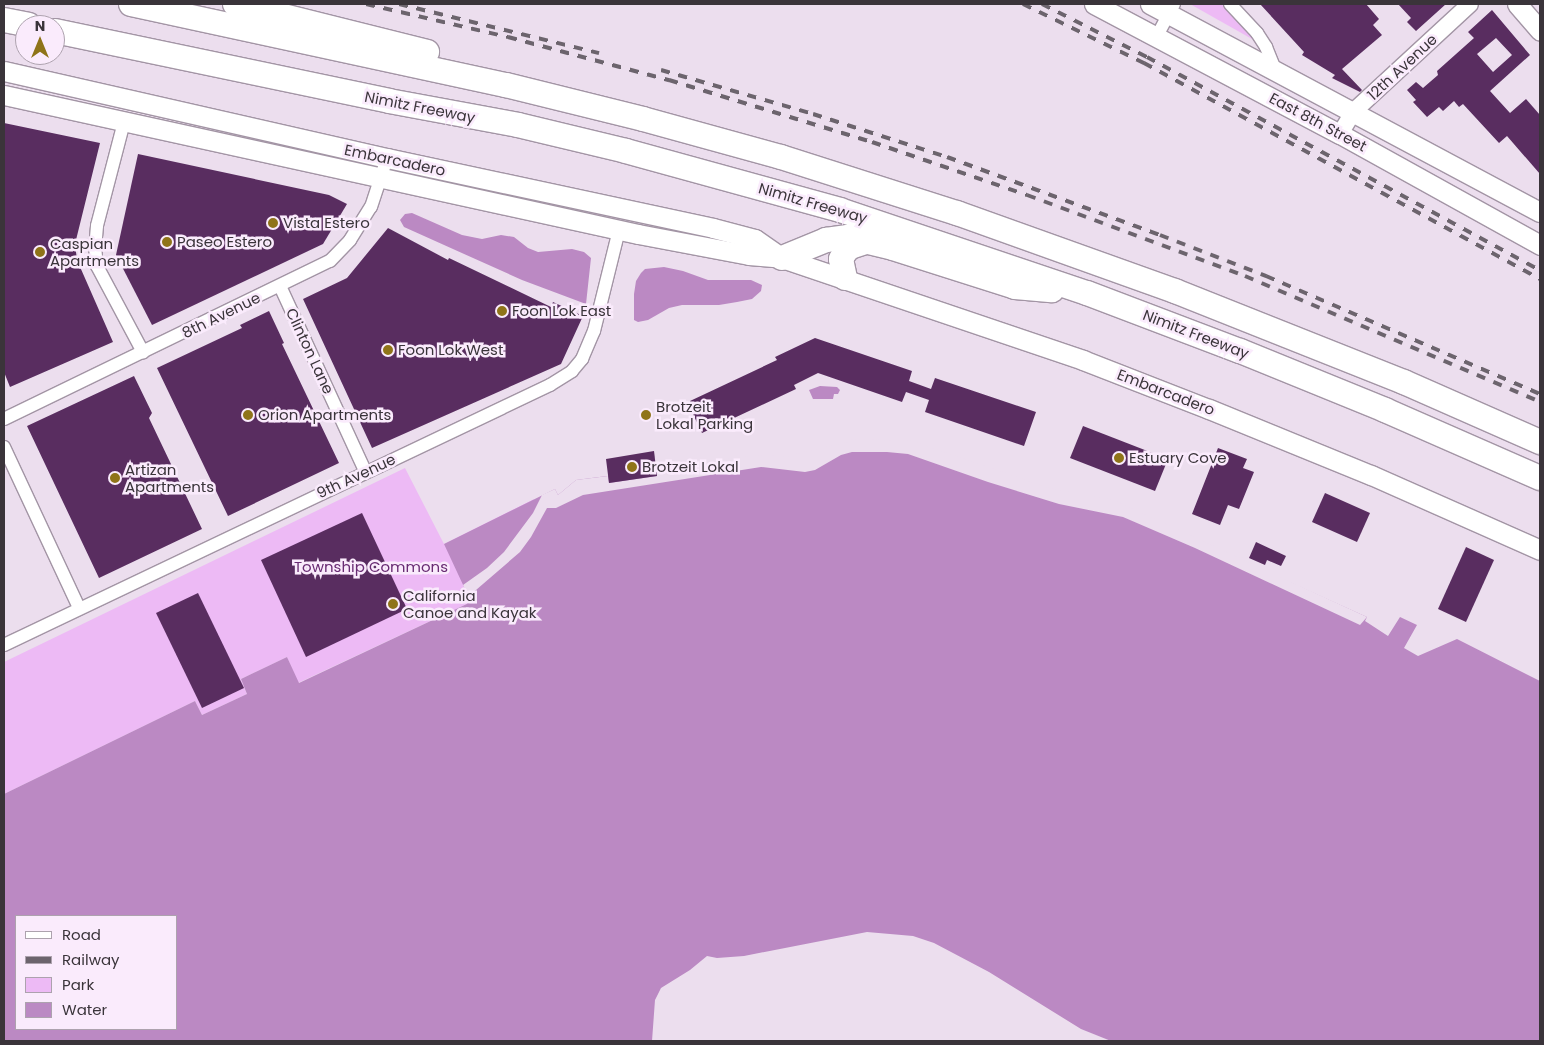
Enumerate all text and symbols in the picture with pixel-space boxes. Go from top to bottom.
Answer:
north arrow [15,15,65,65]
text: N [35,16,45,36]
street label: 12th Avenue [1363,30,1441,104]
street label: Nimitz Freeway [363,87,477,127]
street label: East 8th Street [1266,89,1370,155]
street label: Embarcadero [343,140,447,180]
street label: Nimitz Freeway [757,179,869,227]
place label: Vista Estero [283,214,370,232]
marker: Vista Estero [267,217,279,229]
place label: Paseo Estero [177,233,272,251]
place label: Caspian Apartments [50,234,139,269]
marker: Paseo Estero [161,236,173,248]
marker: Caspian Apartments [34,246,46,258]
street label: 8th Avenue [179,288,263,342]
place label: Foon Lok East [512,302,611,320]
street label: Clinton Lane [282,305,338,397]
marker: Foon Lok East [496,305,508,317]
street label: Nimitz Freeway [1140,305,1252,363]
place label: Foon Lok West [398,341,503,359]
marker: Foon Lok West [382,344,394,356]
street label: Embarcadero [1115,365,1217,419]
place label: Brotzeit Lokal Parking [656,397,753,432]
place label: Orion Apartments [258,406,391,424]
marker: Orion Apartments [242,409,254,421]
marker: Brotzeit Lokal Parking [640,409,652,421]
place label: Estuary Cove [1129,449,1227,467]
street label: 9th Avenue [314,450,398,502]
marker: Estuary Cove [1113,452,1125,464]
place label: Brotzeit Lokal [642,458,739,476]
place label: Artizan Apartments [125,460,214,495]
marker: Brotzeit Lokal [626,461,638,473]
marker: Artizan Apartments [109,472,121,484]
park label: Township Commons [294,558,448,576]
place label: California Canoe and Kayak [403,586,537,621]
marker: California Canoe and Kayak [387,598,399,610]
legend [15,915,178,1030]
text: Road [62,924,101,945]
text: Railway [62,949,120,970]
text: Park [62,974,94,995]
text: Water [62,999,107,1020]

